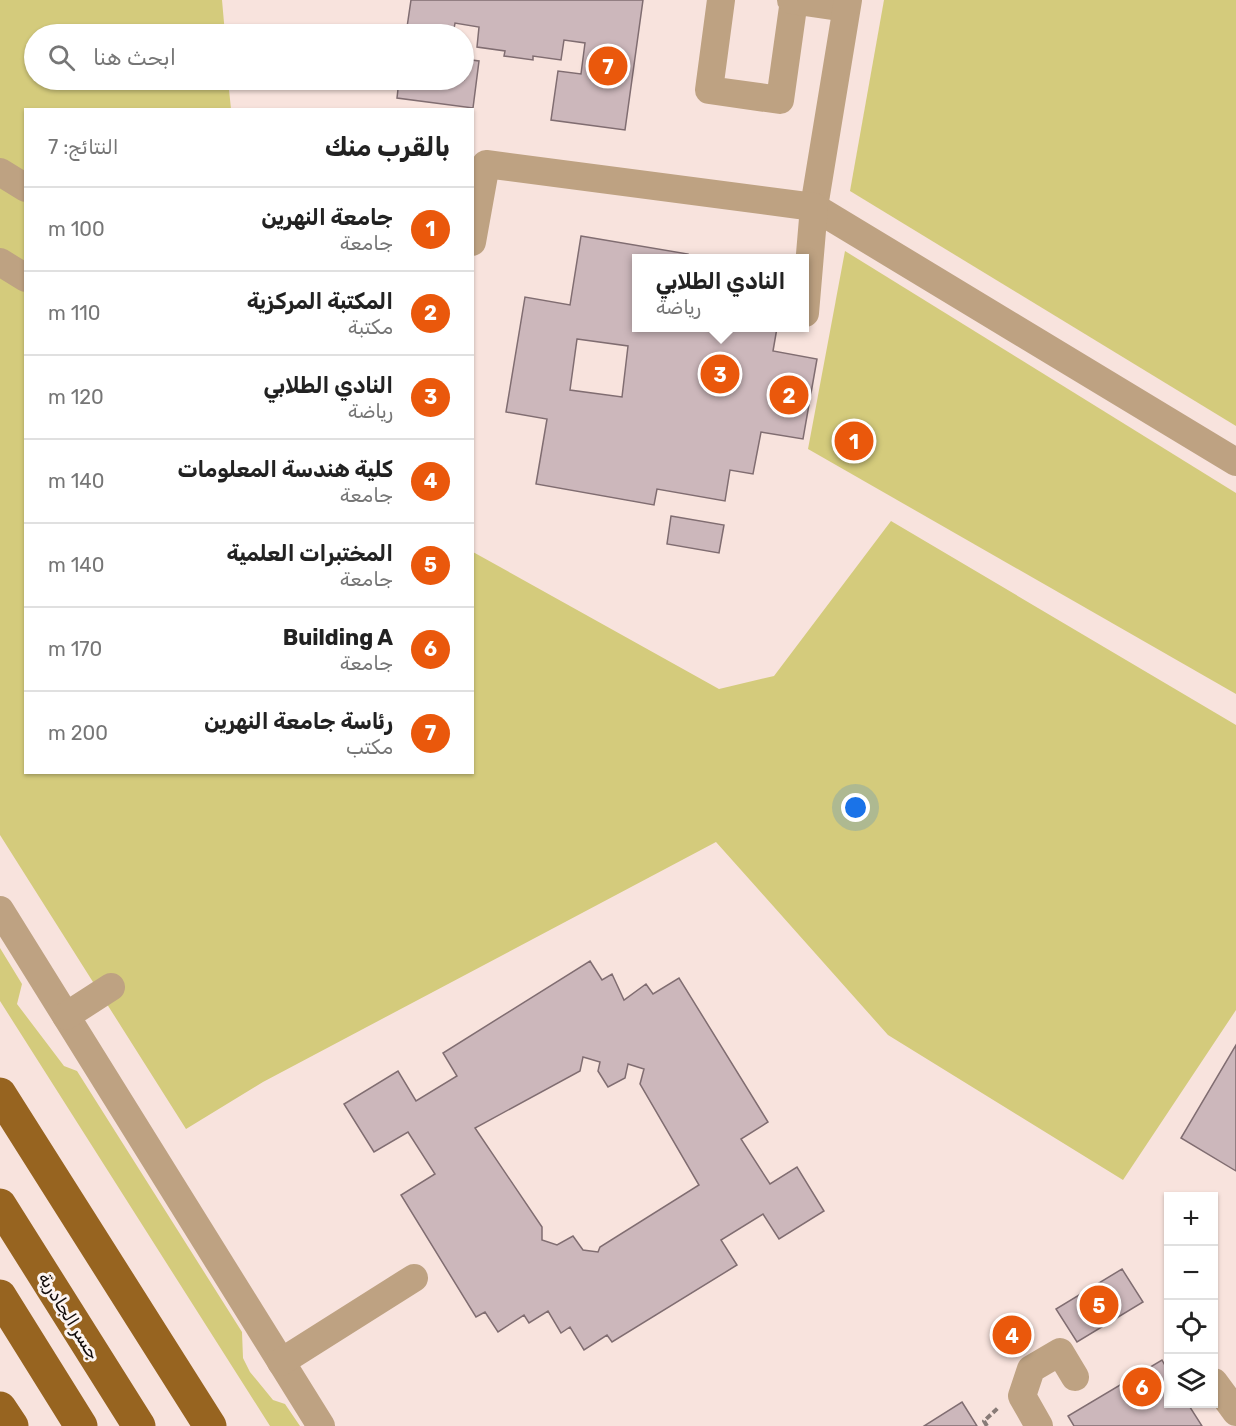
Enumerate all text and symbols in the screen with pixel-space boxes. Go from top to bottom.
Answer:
search box [24,24,474,90]
icon: search [45,41,78,74]
text: ابحث هنا [93,44,176,71]
pin: 7 [588,44,628,88]
text: بالقرب منك [325,132,450,163]
text: النتائج: 7 [48,135,119,159]
text: جامعة النهرين [262,204,393,231]
text: 100 m [48,217,105,241]
text: 1 [426,217,435,241]
text: جامعة [340,231,393,255]
popup [632,254,809,332]
text: النادي الطلابي [656,268,785,295]
text: المكتبة المركزية [247,288,393,315]
text: رياضة [656,295,701,319]
text: 110 m [48,301,101,325]
text: 2 [424,301,437,325]
text: مكتبة [348,315,393,339]
pin: 3 [700,352,740,397]
text: النادي الطلابي [264,372,393,399]
pin: 2 [770,372,808,418]
text: 120 m [48,385,104,409]
text: 3 [424,385,437,409]
text: رياضة [348,399,393,423]
pin: 1 [834,418,874,464]
text: كلية هندسة المعلومات [177,456,393,483]
text: 140 m [48,469,104,493]
text: 4 [424,469,437,493]
text: جامعة [340,483,393,507]
text: المختبرات العلمية [226,540,393,567]
text: 140 m [48,553,104,577]
text: 5 [424,553,437,577]
text: جامعة [340,567,393,591]
text: Building A [283,624,393,651]
text: 170 m [48,637,102,661]
text: 6 [424,637,437,661]
text: جامعة [340,651,393,675]
text: رئاسة جامعة النهرين [204,708,393,735]
text: 200 m [48,721,108,745]
text: 7 [425,721,436,745]
text: مكتب [346,735,393,759]
your location [841,793,870,822]
map controls [1164,1192,1218,1408]
button: + [1164,1192,1218,1246]
button: − [1164,1246,1218,1300]
street label: جسر الجادرية [33,1268,105,1364]
pin: 5 [1080,1282,1118,1328]
button: locate [1164,1300,1218,1354]
pin: 4 [992,1312,1032,1358]
button: layers [1164,1354,1218,1408]
pin: 6 [1122,1364,1162,1410]

